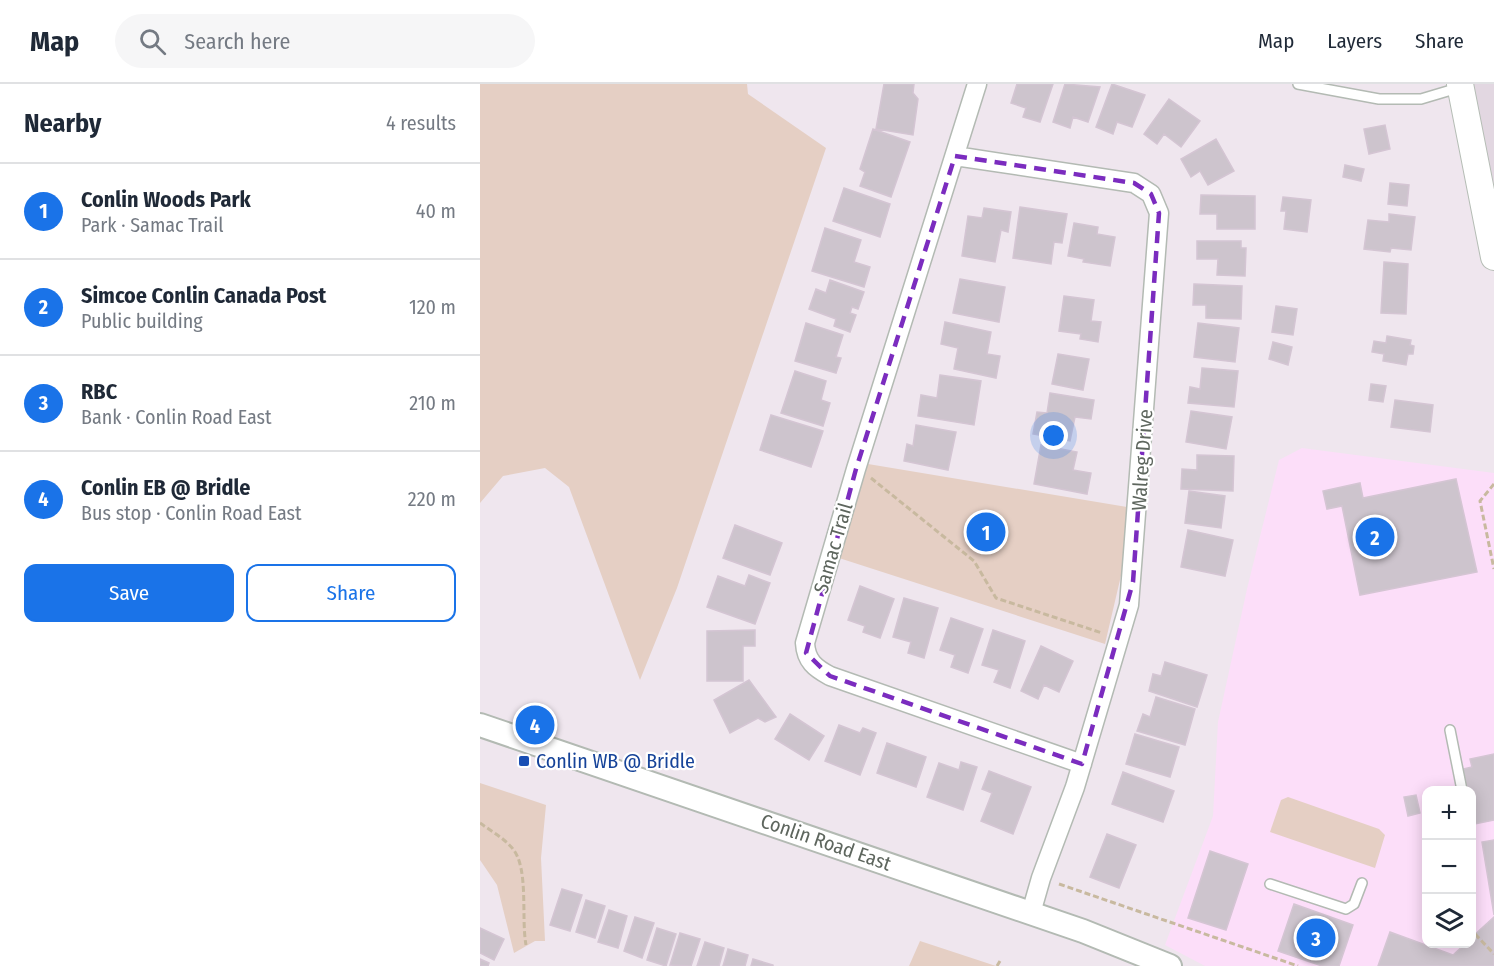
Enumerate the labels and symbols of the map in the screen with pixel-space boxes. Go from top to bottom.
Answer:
street label: Walreg Drive [1126,408,1158,512]
your location [1039,421,1068,450]
street label: Samac Trail [809,500,857,596]
pin: 1 [966,510,1006,554]
pin: 2 [1356,514,1394,560]
pin: 4 [516,702,554,748]
place label: Conlin WB @ Bridle [536,749,695,773]
marker: Conlin WB @ Bridle [517,754,531,768]
street label: Conlin Road East [758,808,895,876]
pin: 3 [1296,916,1336,960]

